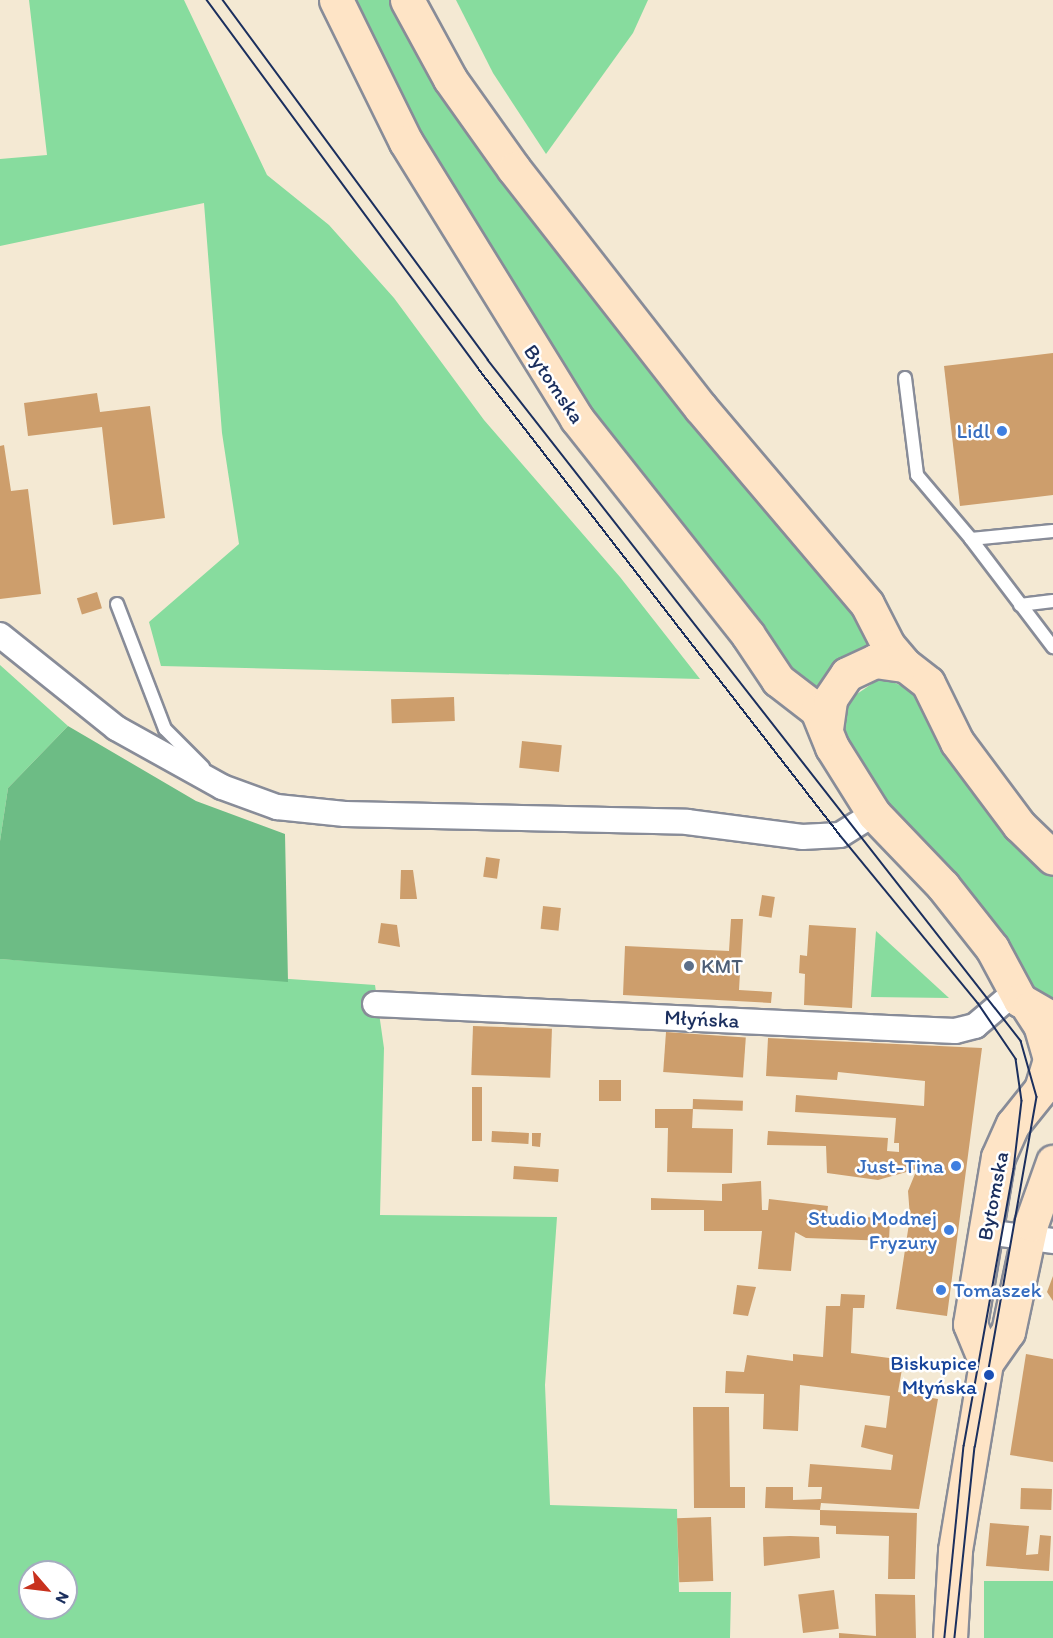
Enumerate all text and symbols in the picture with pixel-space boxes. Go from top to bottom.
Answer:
street label: Bytomska [518,340,590,428]
place label: Lidl [956,418,990,444]
marker: Lidl [995,424,1009,438]
place label: KMT [701,953,743,979]
marker: KMT [682,959,696,973]
street label: Młyńska [664,1004,740,1034]
street label: Bytomska [972,1149,1014,1243]
place label: Just-Tina [857,1153,944,1179]
marker: Just-Tina [949,1159,963,1173]
place label: Studio Modnej Fryzury [808,1205,937,1255]
marker: Studio Modnej Fryzury [942,1223,956,1237]
place label: Tomaszek [953,1277,1042,1303]
marker: Tomaszek [934,1283,948,1297]
place label: Biskupice Młyńska [890,1350,977,1400]
marker: Biskupice Młyńska [982,1368,996,1382]
north arrow [18,1560,78,1620]
text: N [52,1589,73,1607]

